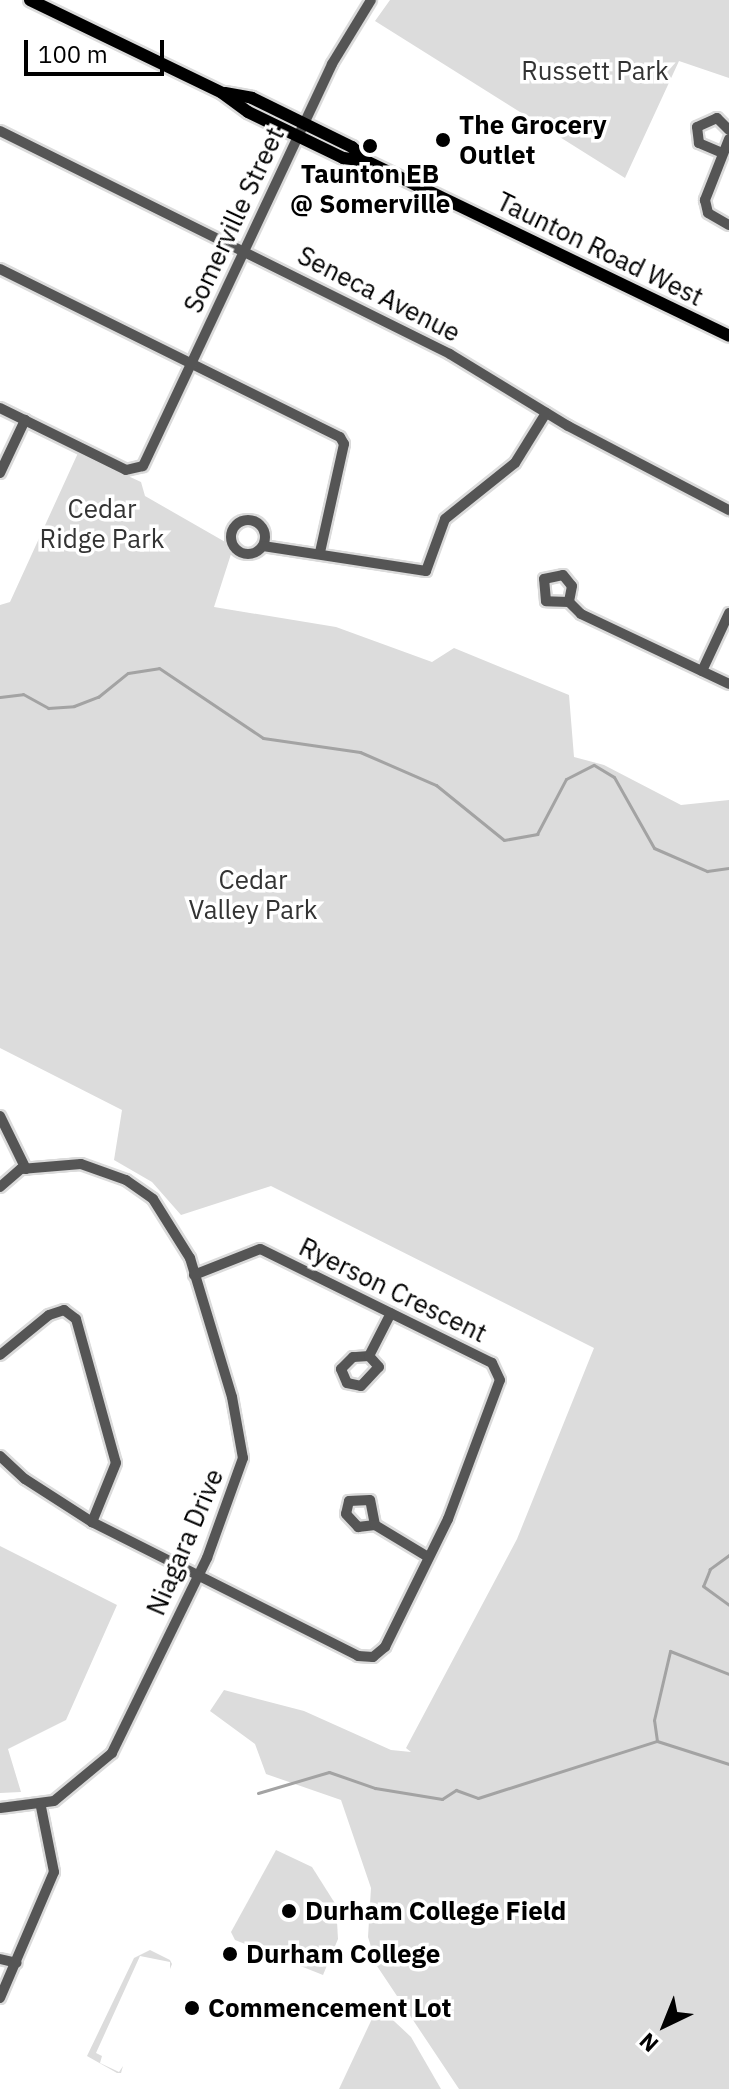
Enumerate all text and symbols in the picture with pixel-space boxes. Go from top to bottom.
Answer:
scale bar [28,24,168,74]
text: 100 m [38,38,108,70]
park label: Russett Park [521,55,669,87]
place label: The Grocery Outlet [459,109,607,170]
street label: Somerville Street [177,122,291,318]
marker: The Grocery Outlet [434,131,452,149]
marker: Taunton EB @ Somerville [361,137,379,155]
place label: Taunton EB @ Somerville [290,158,450,220]
street label: Taunton Road West [492,186,708,312]
street label: Seneca Avenue [292,240,466,348]
park label: Cedar Ridge Park [40,493,164,554]
park label: Cedar Valley Park [189,864,317,926]
street label: Ryerson Crescent [294,1231,492,1349]
street label: Niagara Drive [140,1464,230,1620]
place label: Durham College Field [305,1895,566,1927]
marker: Durham College Field [280,1902,298,1920]
place label: Durham College [246,1938,440,1970]
marker: Durham College [221,1945,239,1963]
north arrow [625,1985,705,2065]
place label: Commencement Lot [208,1992,452,2024]
marker: Commencement Lot [183,1999,201,2017]
text: N [633,2027,664,2059]

